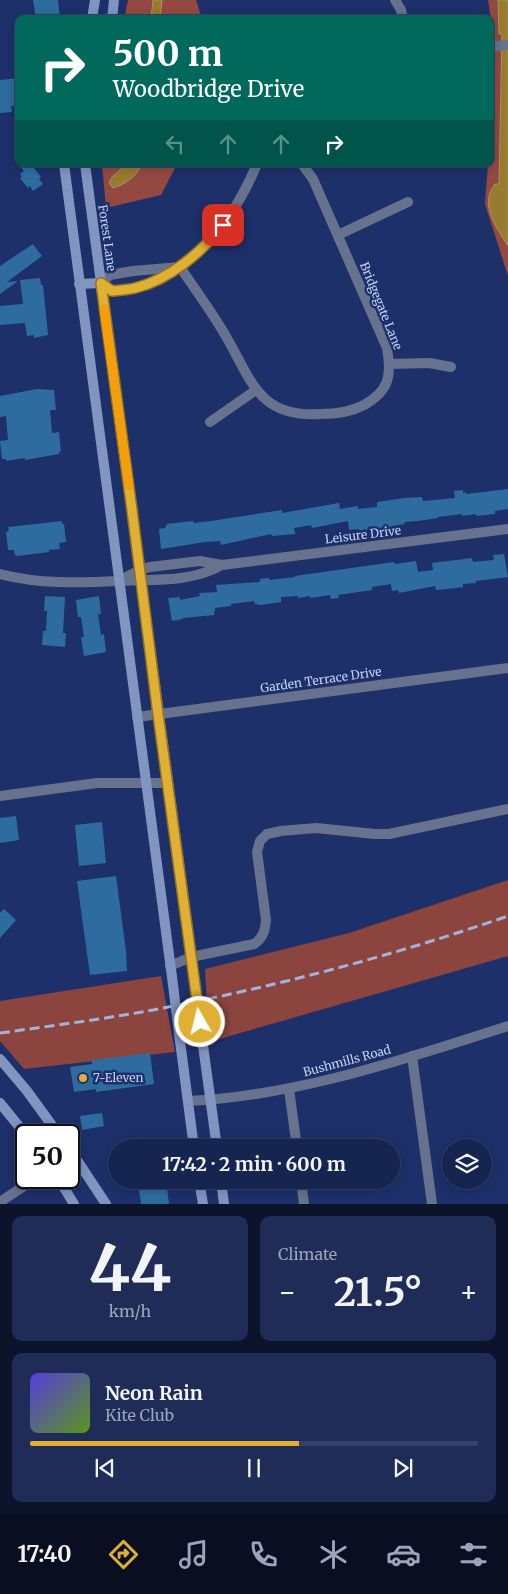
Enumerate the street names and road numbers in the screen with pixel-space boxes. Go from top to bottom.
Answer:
street label: Forest Lane [95,204,120,272]
street label: Bridgegate Lane [357,260,406,352]
street label: Leisure Drive [324,522,402,547]
street label: Garden Terrace Drive [259,664,382,695]
street label: Bushmills Road [301,1042,392,1079]

